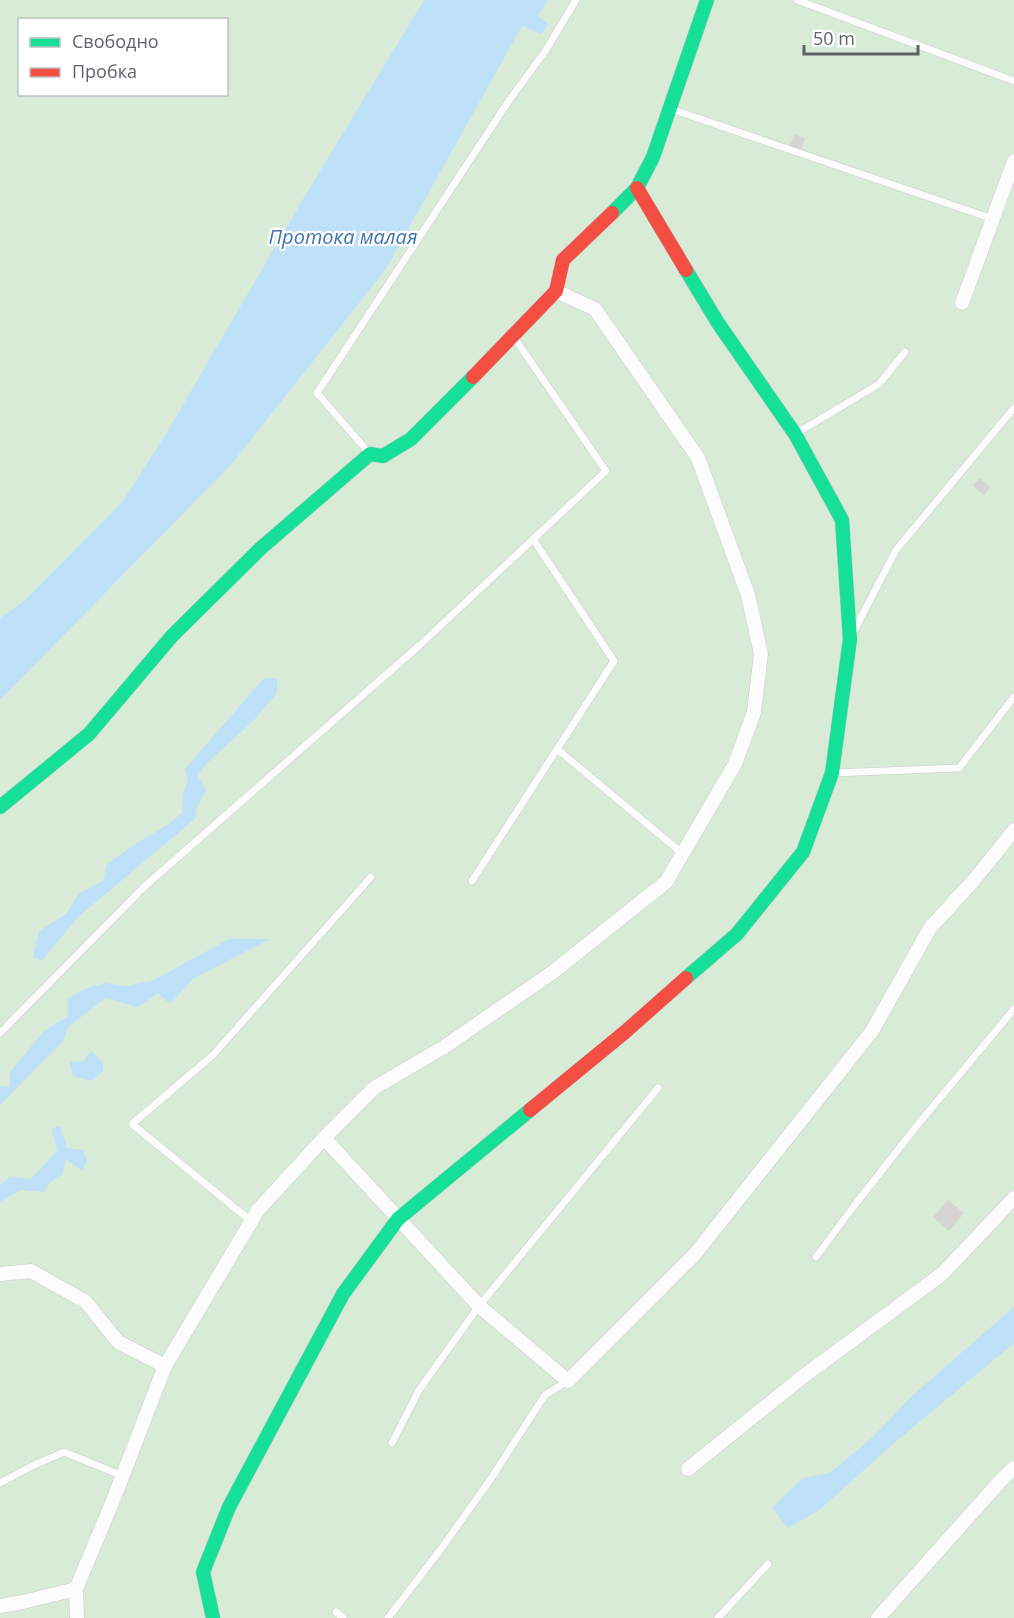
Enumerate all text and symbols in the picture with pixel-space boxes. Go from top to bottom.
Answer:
legend [18,18,228,96]
scale bar [804,18,918,56]
text: 50 m [813,26,855,50]
text: Свободно [72,29,159,53]
text: Пробка [72,59,137,83]
water label: Протока малая [269,223,417,250]

